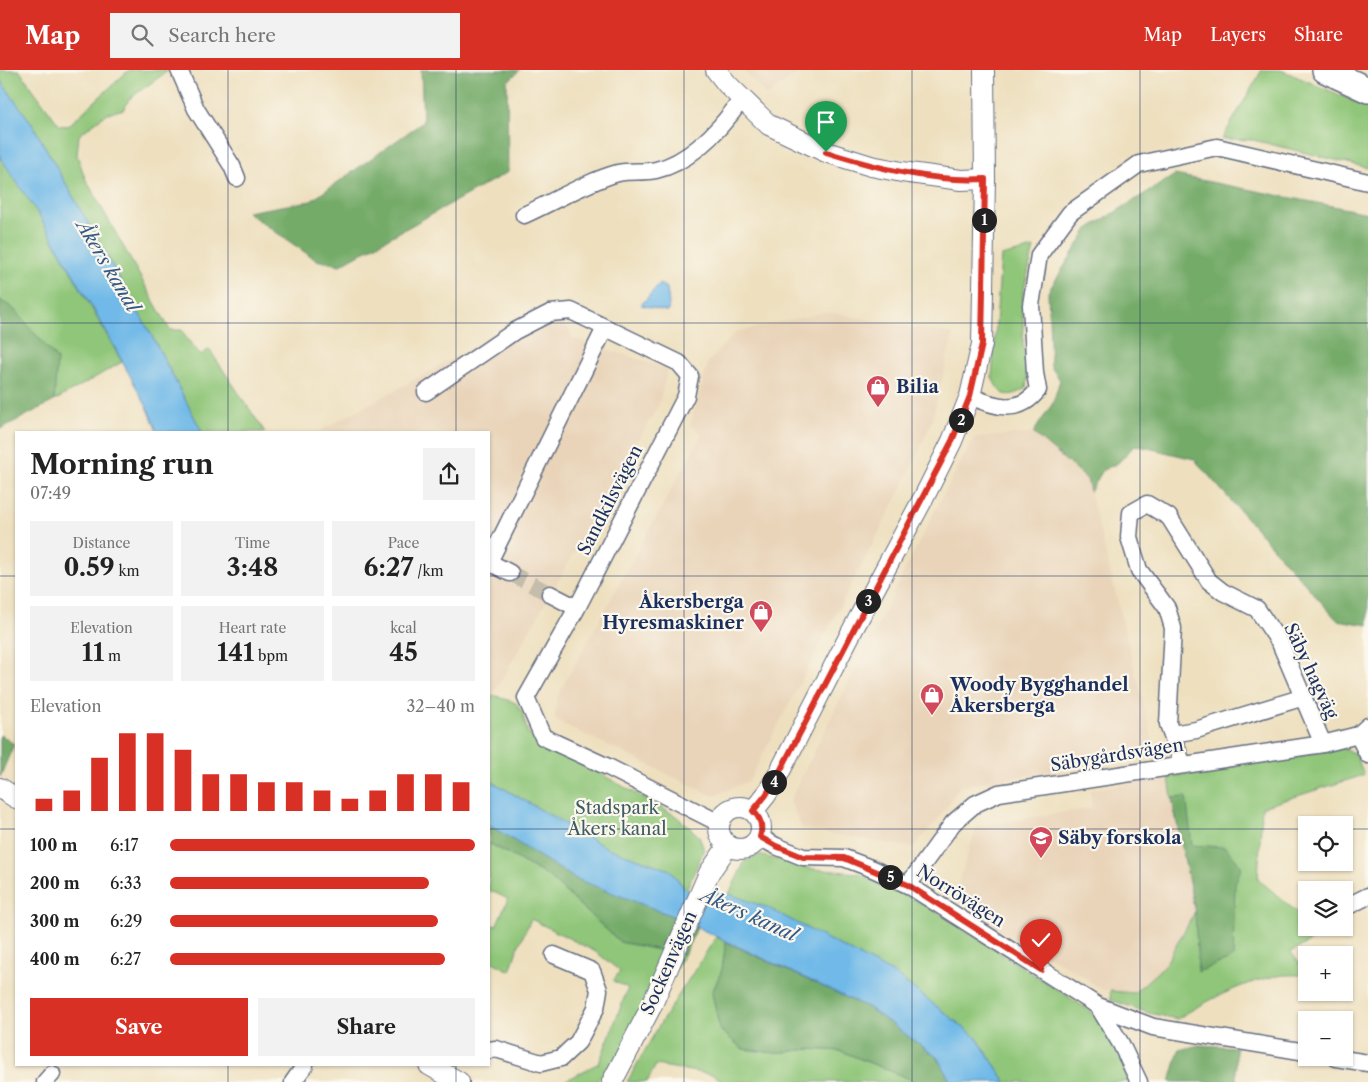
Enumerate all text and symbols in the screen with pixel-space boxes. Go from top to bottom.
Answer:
search box [110,13,460,58]
text: Map [25,21,80,50]
icon: search [128,21,156,49]
text: Search here [168,24,276,47]
text: Map [1144,24,1182,46]
text: Layers [1210,24,1266,46]
text: Share [1294,24,1343,46]
pin [805,101,847,152]
icon: arrive [812,108,840,136]
pin: 1 [972,208,996,232]
text: 1 [981,211,988,229]
water label: Åkers kanal [70,213,146,318]
shop icon: Bilia [865,374,891,408]
place label: Bilia [896,376,940,398]
pin: 2 [948,408,974,432]
text: 2 [957,411,966,429]
street label: Sandkilsvägen [573,441,647,559]
text: Morning run [30,447,214,481]
button: share [423,448,475,500]
text: 07:49 [30,483,71,503]
text: Distance [73,534,130,552]
text: Time [235,534,270,552]
text: Pace [388,534,419,552]
text: 0.59 [63,552,115,583]
text: 3:48 [227,552,278,583]
text: 6:27 [363,552,414,583]
text: km [115,562,140,580]
text: /km [414,562,444,580]
pin: 3 [856,588,880,614]
place label: Åkersberga Hyresmaskiner [602,590,745,634]
text: 3 [865,592,872,610]
shop icon: Åkersberga Hyresmaskiner [748,599,774,633]
text: Elevation [70,619,133,637]
text: Heart rate [219,619,286,637]
text: kcal [390,619,417,637]
street label: Säby hagväg [1279,619,1343,723]
text: 11 [82,637,104,668]
text: 141 [217,637,254,668]
text: 45 [389,637,418,668]
text: m [104,647,121,665]
text: bpm [254,647,288,665]
place label: Woody Bygghandel Åkersberga [949,674,1129,717]
shop icon: Woody Bygghandel Åkersberga [919,682,945,716]
text: Elevation [30,696,101,716]
text: 32–40 m [407,696,475,716]
street label: Säbygårdsvägen [1049,734,1185,776]
pin: 4 [762,770,786,794]
text: 4 [770,773,779,791]
park label: Stadspark Åkers kanal [567,797,666,840]
map controls [1298,816,1353,1066]
button: locate [1298,816,1353,871]
school or university icon: Säby forskola [1028,825,1054,859]
place label: Säby forskola [1058,827,1182,849]
text: 100 m [30,835,77,855]
text: 6:17 [110,835,138,855]
street label: Norrövägen [913,860,1009,932]
pin: 5 [878,864,902,890]
text: 5 [887,868,894,886]
text: 200 m [30,873,80,893]
text: 6:33 [110,873,141,893]
button: layers [1298,881,1353,936]
water label: Åkers kanal [694,882,803,947]
street label: Sockenvägen [636,908,702,1018]
text: 300 m [30,911,79,931]
text: 6:29 [110,911,142,931]
pin [1020,919,1062,970]
icon: check [1027,926,1055,954]
button: + [1298,946,1353,1001]
text: 400 m [30,949,80,969]
text: 6:27 [110,949,141,969]
button: Save [30,998,248,1056]
button: Share [258,998,475,1056]
button: − [1298,1011,1353,1066]

